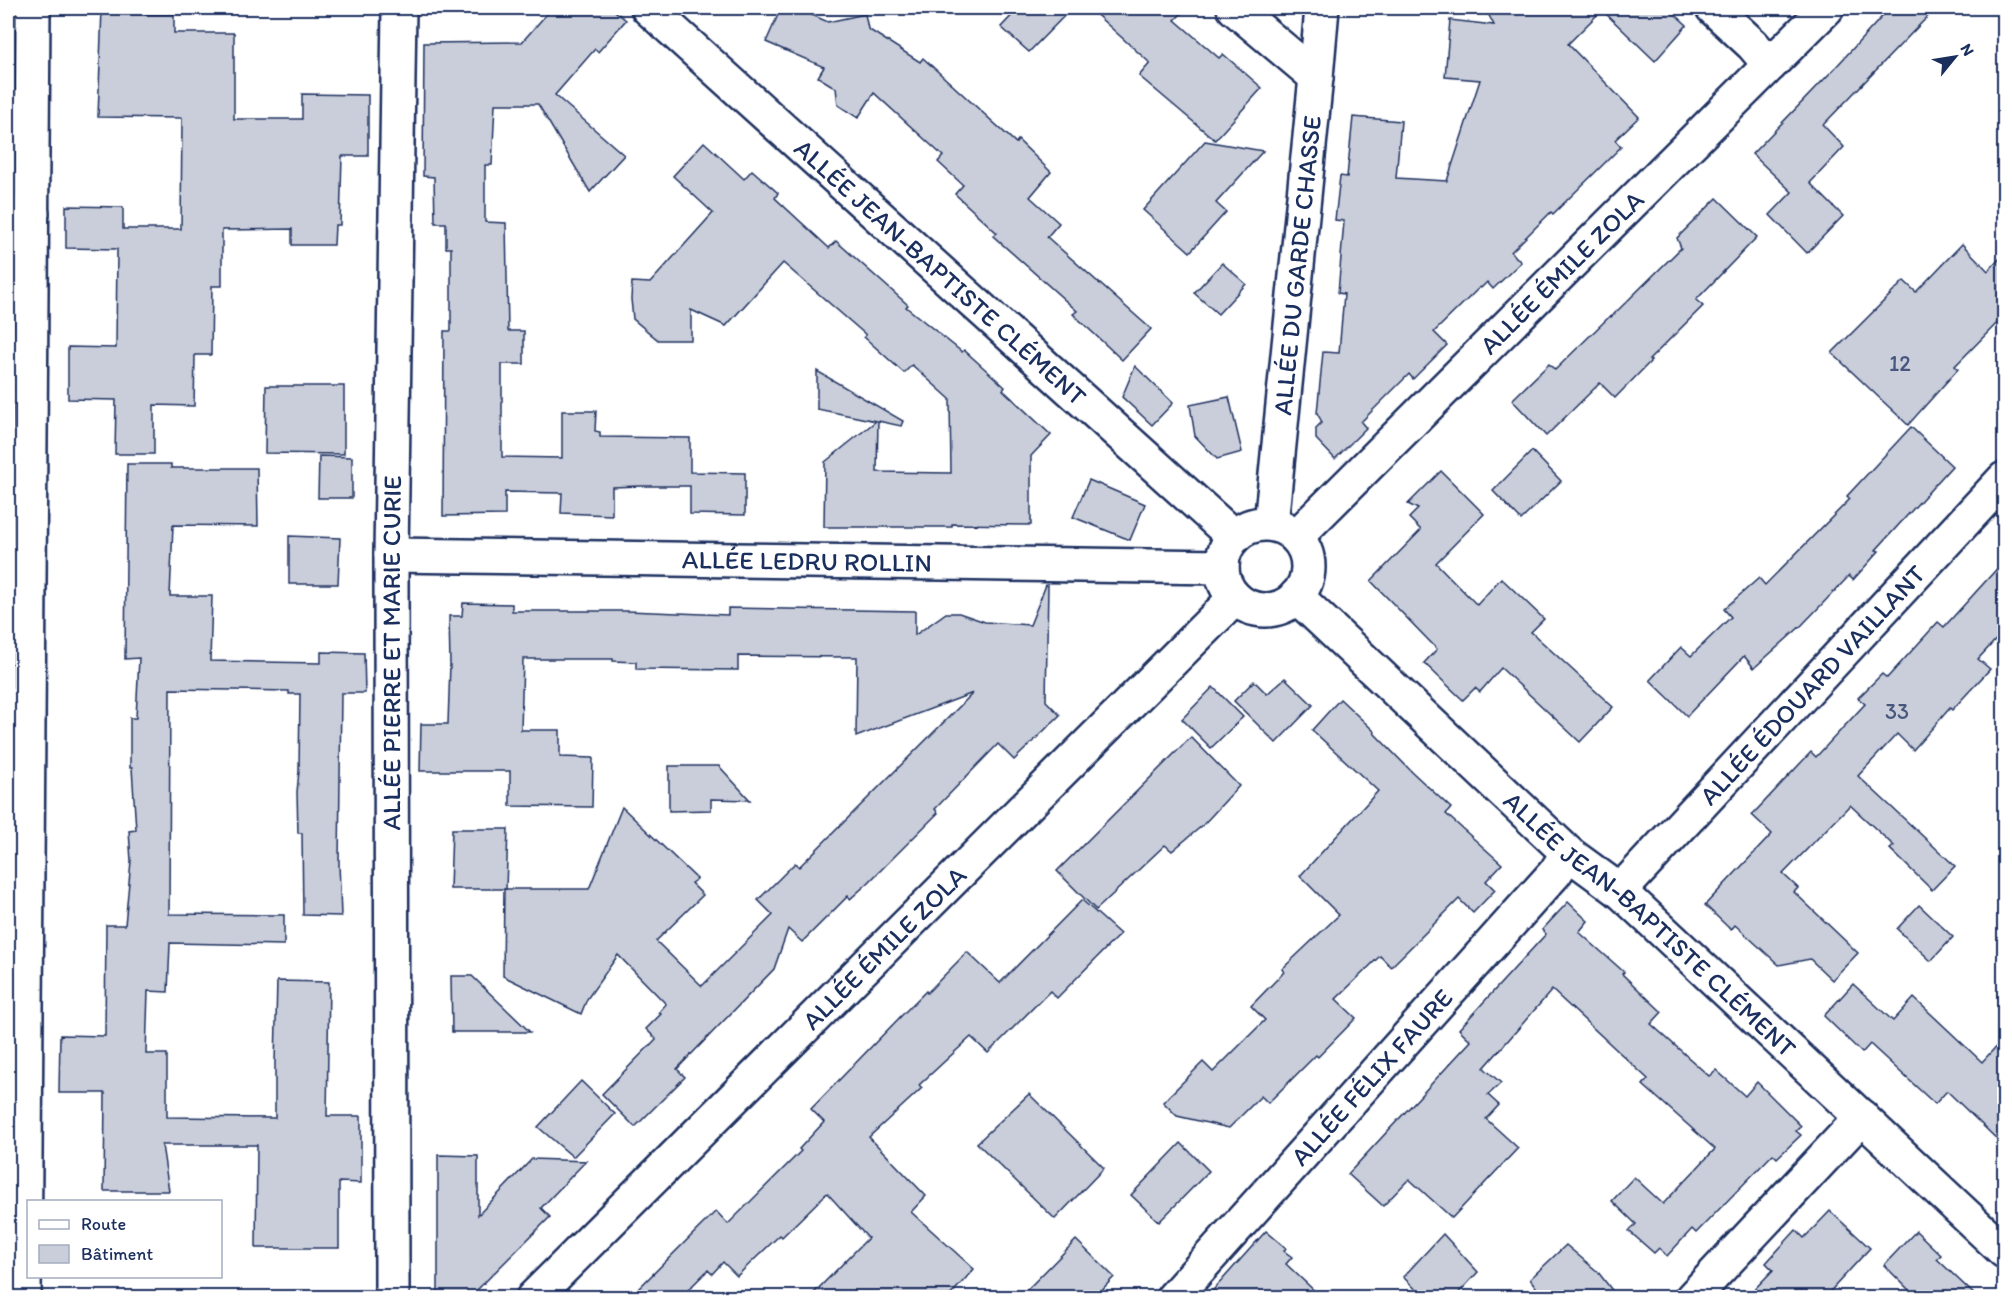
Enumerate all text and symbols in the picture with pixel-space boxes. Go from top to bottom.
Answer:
north arrow [1925,27,1985,87]
text: N [1957,40,1978,59]
street label: ALLÉE DU GARDE CHASSE [1266,114,1328,417]
street label: ALLÉE JEAN-BAPTISTE CLÉMENT [788,132,1094,412]
street label: ALLÉE ÉMILE ZOLA [1473,184,1651,361]
house number: 12 [1889,350,1911,377]
street label: ALLÉE PIERRE ET MARIE CURIE [375,475,408,831]
street label: ALLÉE LEDRU ROLLIN [682,543,932,579]
street label: ALLÉE ÉDOUARD VAILLANT [1693,558,1932,811]
house number: 33 [1885,698,1909,725]
street label: ALLÉE JEAN-BAPTISTE CLÉMENT [1497,785,1803,1064]
street label: ALLÉE ÉMILE ZOLA [795,859,973,1036]
street label: ALLÉE FÉLIX FAURE [1284,982,1459,1172]
legend [27,1200,222,1278]
text: Route [81,1213,126,1235]
text: Bâtiment [81,1243,154,1265]

